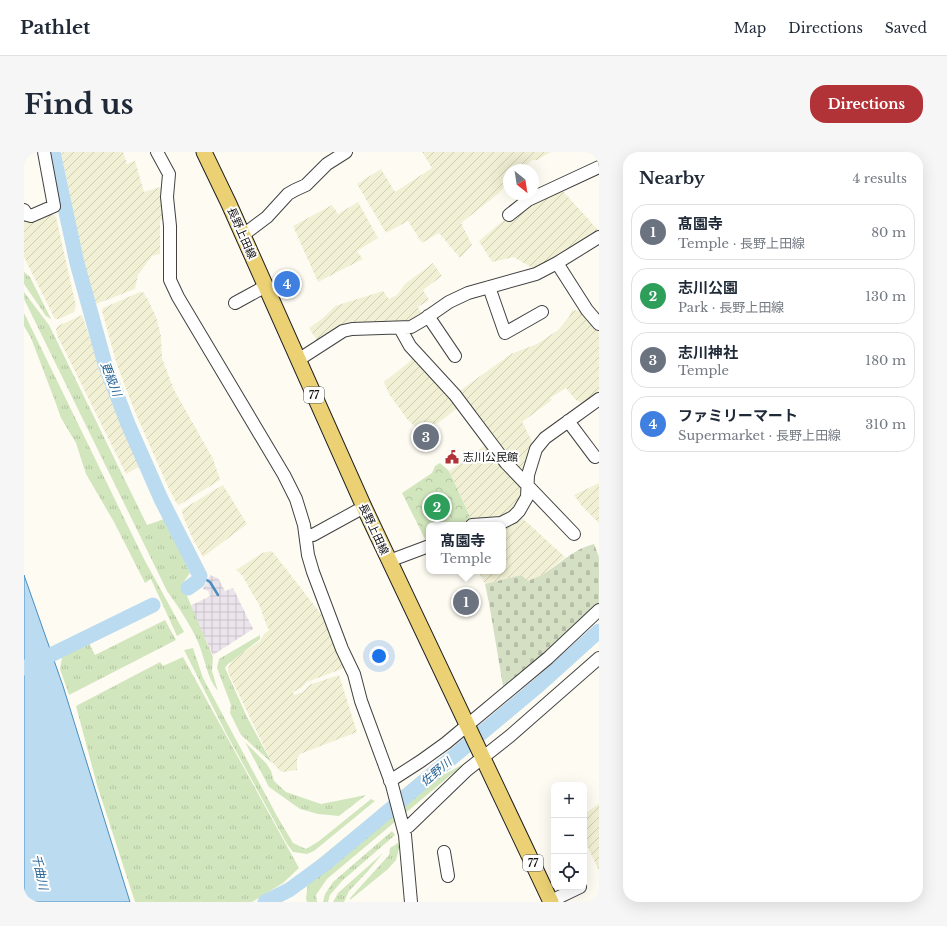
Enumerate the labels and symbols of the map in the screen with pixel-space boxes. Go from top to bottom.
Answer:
north arrow [503,164,539,200]
street label: 長野上田線 [224,205,260,261]
pin: 4 [274,269,300,299]
water label: 更級川 [98,359,126,400]
road number: 77 [304,387,324,403]
pin: 3 [413,422,439,452]
public building icon: 志川公民館 [444,449,460,465]
place label: 志川公民館 [463,450,518,464]
pin: 2 [424,492,450,522]
street label: 長野上田線 [356,501,392,557]
pin: 1 [453,587,479,617]
your location [369,646,389,666]
water label: 佐野川 [417,753,456,789]
water label: 千曲川 [29,853,52,893]
road number: 77 [523,855,543,871]

